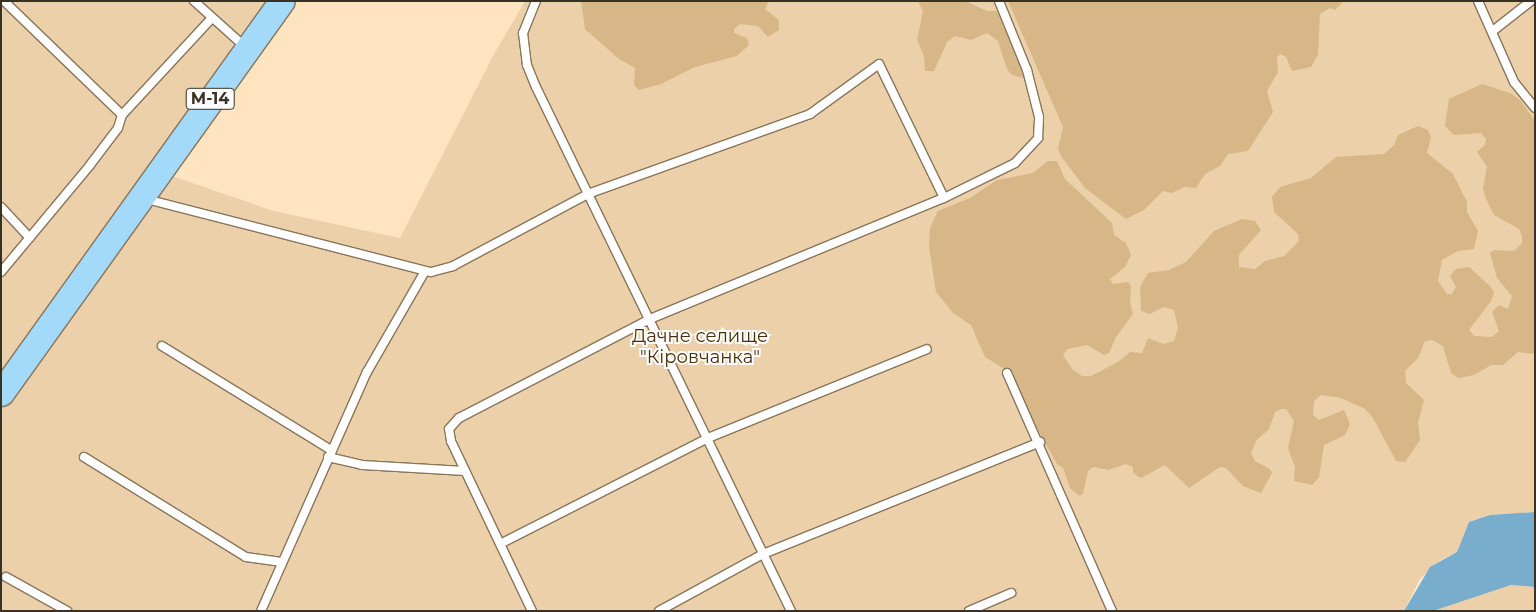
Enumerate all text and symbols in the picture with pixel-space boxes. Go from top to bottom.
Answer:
road number: М-14 [185,86,235,112]
park label: Дачне селище "Кіровчанка" [632,326,768,368]

